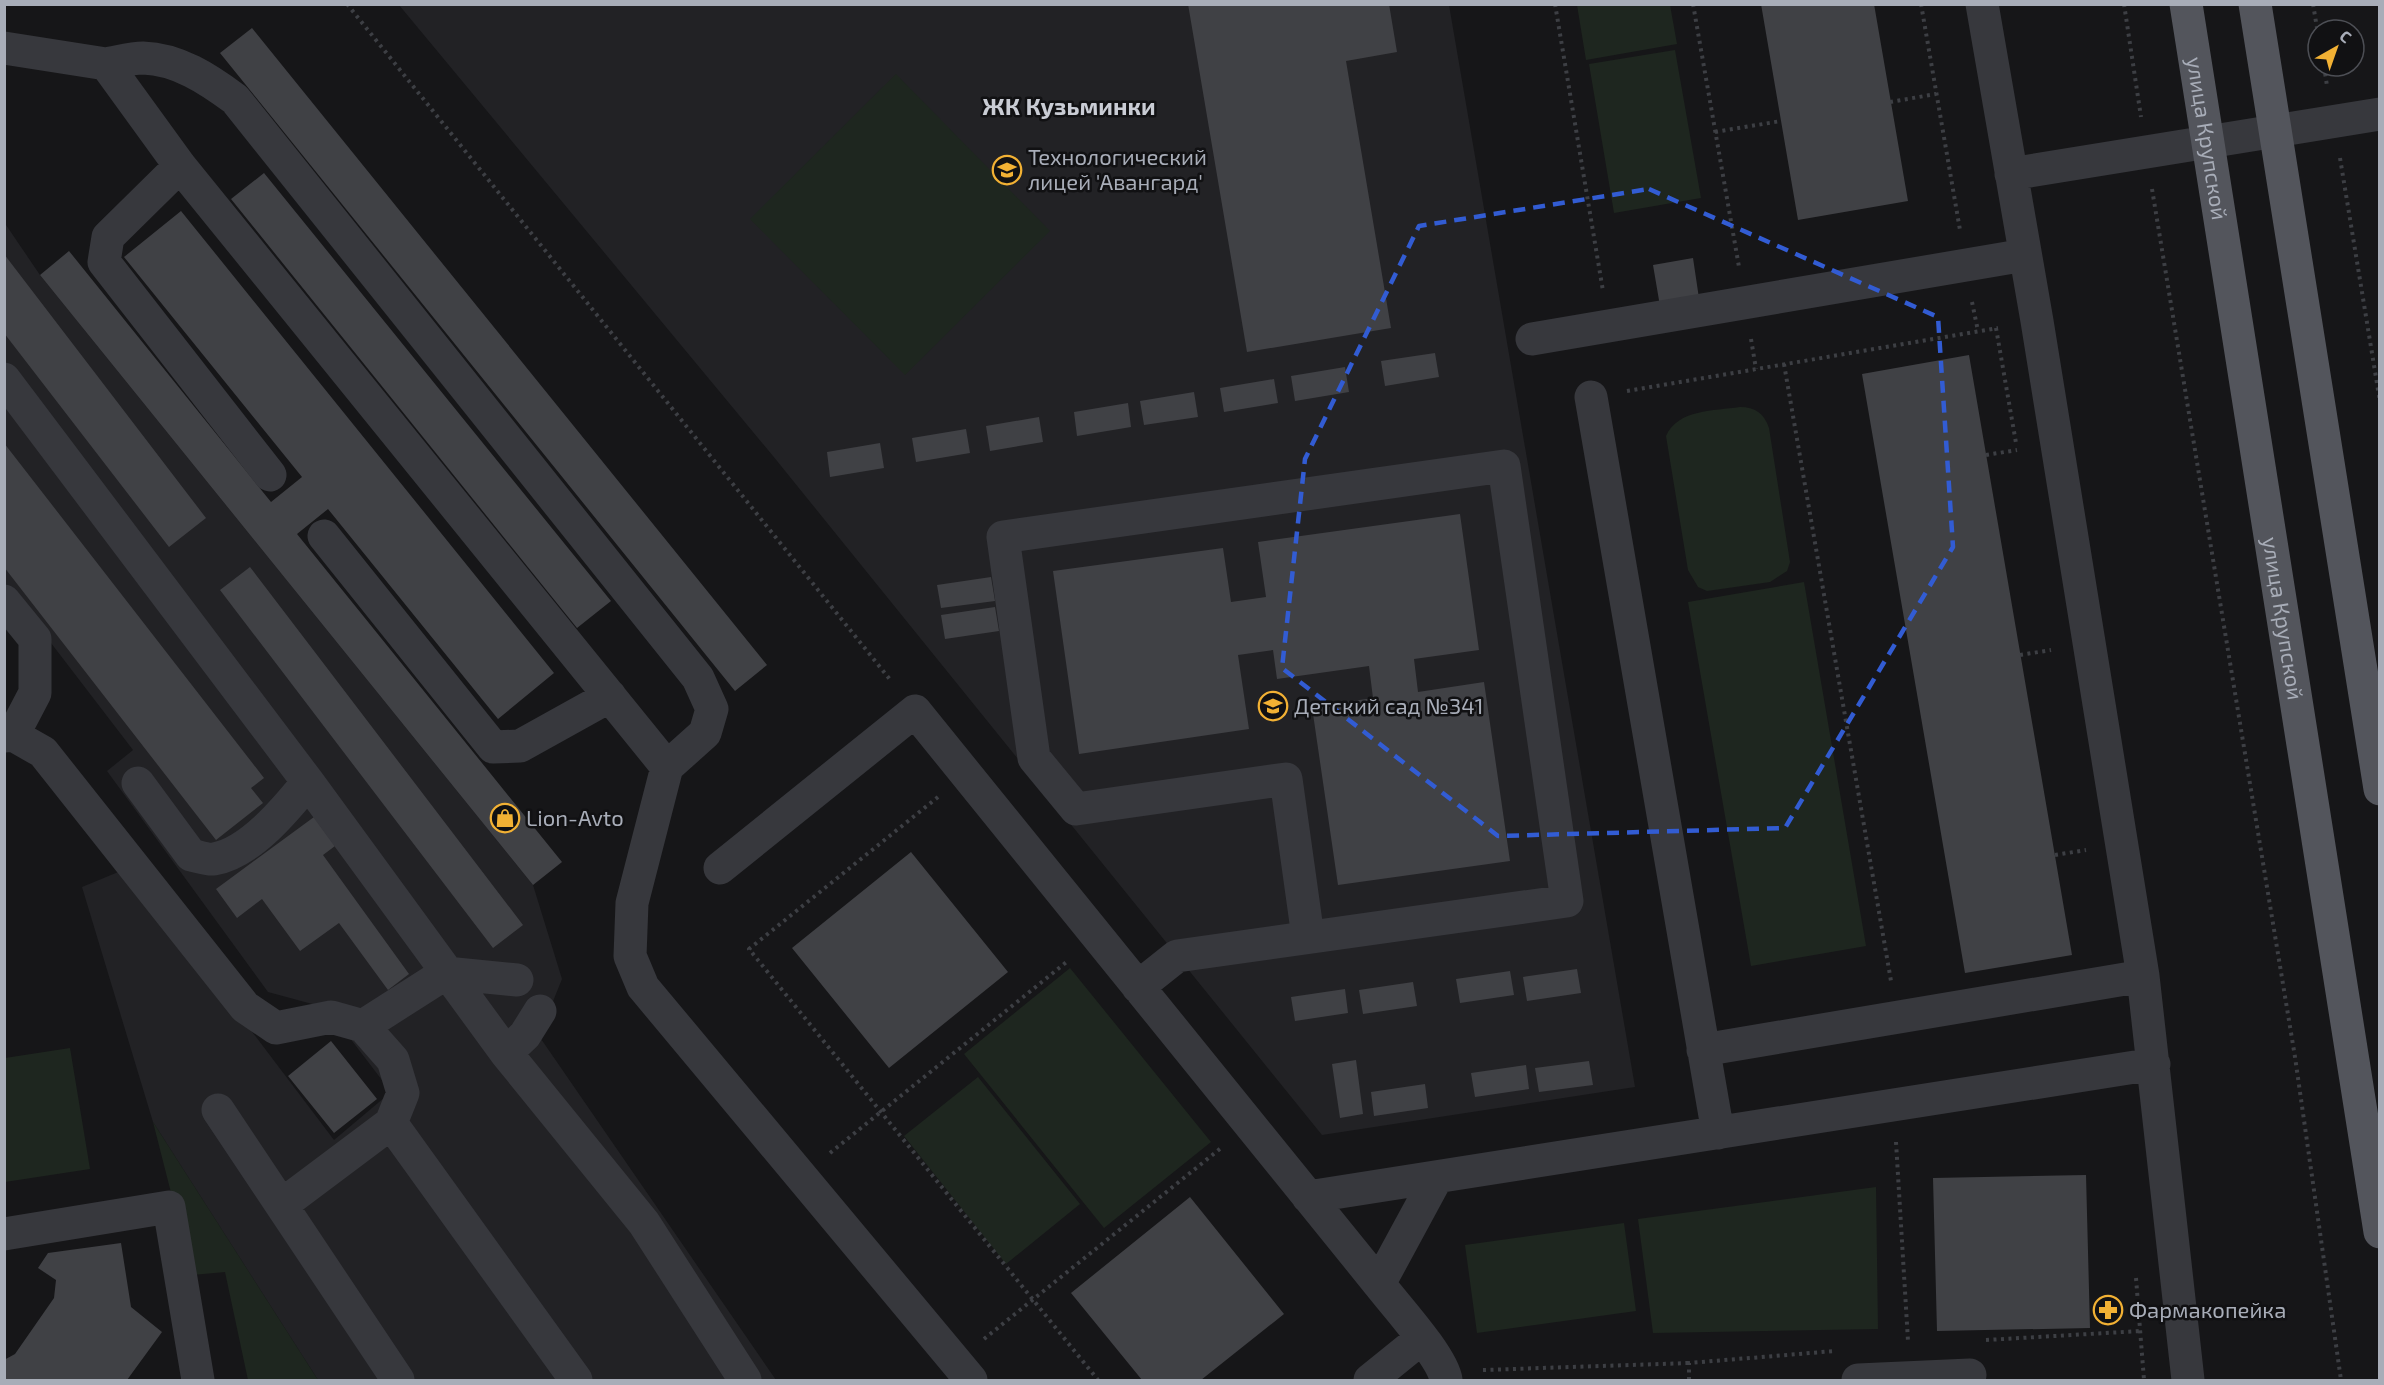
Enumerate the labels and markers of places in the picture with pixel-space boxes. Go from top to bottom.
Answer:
place label: Технологический лицей 'Авангард' [1028,143,1207,194]
school or university icon: Технологический лицей 'Авангард' [991,154,1023,186]
school or university icon: Детский сад №341 [1257,690,1289,722]
place label: Детский сад №341 [1294,692,1483,718]
shop icon: Lion-Avto [489,802,521,834]
place label: Lion-Avto [526,804,624,830]
pharmacy icon: Фармакопейка [2092,1294,2124,1326]
place label: Фармакопейка [2129,1296,2286,1322]

